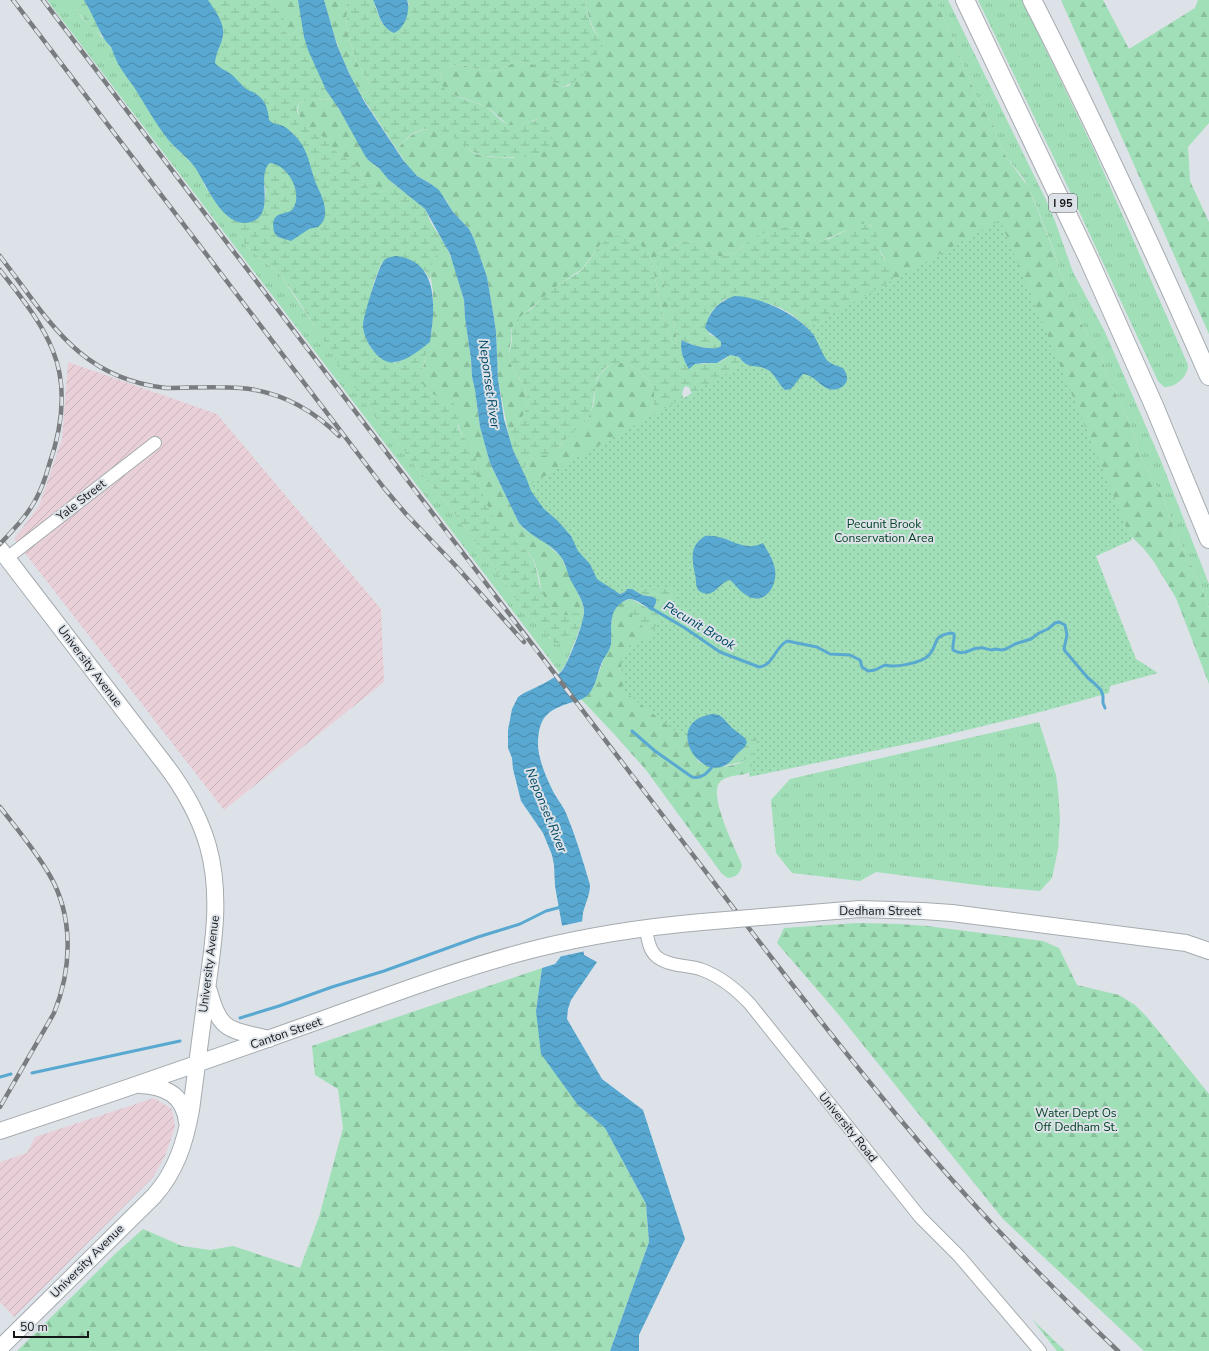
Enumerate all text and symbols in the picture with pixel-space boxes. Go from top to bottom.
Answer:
road number: I 95 [1049,194,1077,212]
water label: Neponset River [474,338,504,430]
street label: Yale Street [52,475,110,525]
park label: Pecunit Brook Conservation Area [834,516,934,546]
water label: Pecunit Brook [660,597,739,655]
street label: University Avenue [54,622,126,710]
water label: Neponset River [521,765,571,856]
street label: Dedham Street [839,903,922,919]
street label: University Avenue [195,914,223,1014]
street label: Canton Street [248,1013,325,1053]
street label: University Road [815,1089,881,1165]
park label: Water Dept Os Off Dedham St. [1034,1105,1118,1135]
street label: University Avenue [47,1221,127,1301]
scale bar [14,1313,88,1339]
text: 50 m [20,1319,48,1335]

